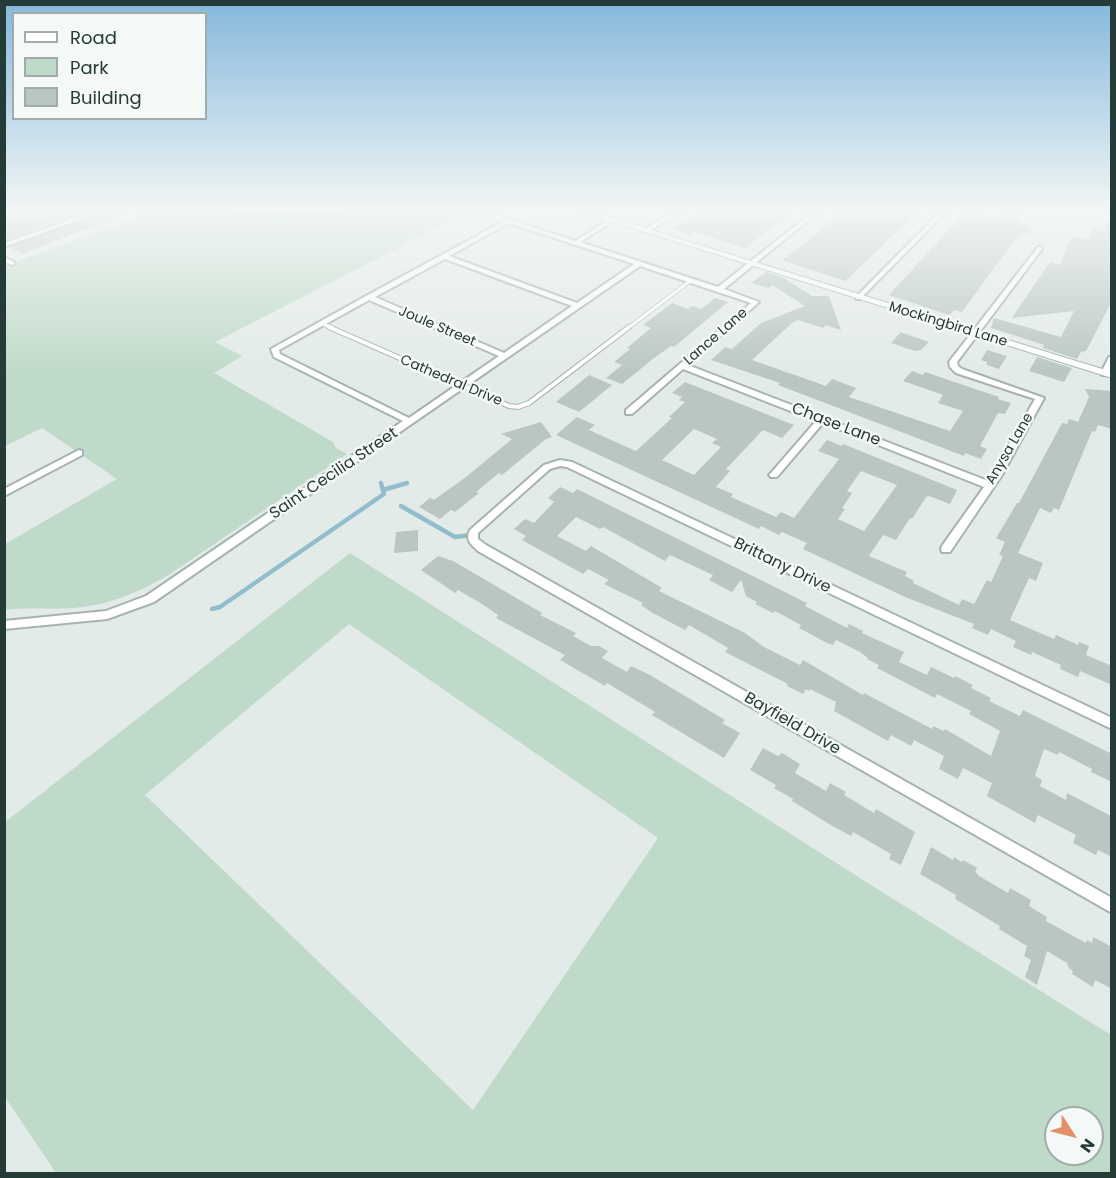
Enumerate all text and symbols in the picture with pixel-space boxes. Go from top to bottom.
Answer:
legend [12,12,207,120]
text: Road [70,25,117,50]
text: Park [70,55,109,80]
text: Building [70,85,142,110]
street label: Mockingbird Lane [887,299,1009,351]
street label: Joule Street [396,303,478,351]
street label: Lance Lane [681,305,751,369]
street label: Cathedral Drive [397,352,505,410]
street label: Chase Lane [789,399,883,451]
street label: Anysa Lane [983,410,1037,488]
street label: Saint Cecilia Street [266,424,402,524]
street label: Brittany Drive [730,534,834,598]
street label: Bayfield Drive [740,689,844,759]
north arrow [1044,1106,1104,1166]
text: N [1075,1134,1100,1157]

